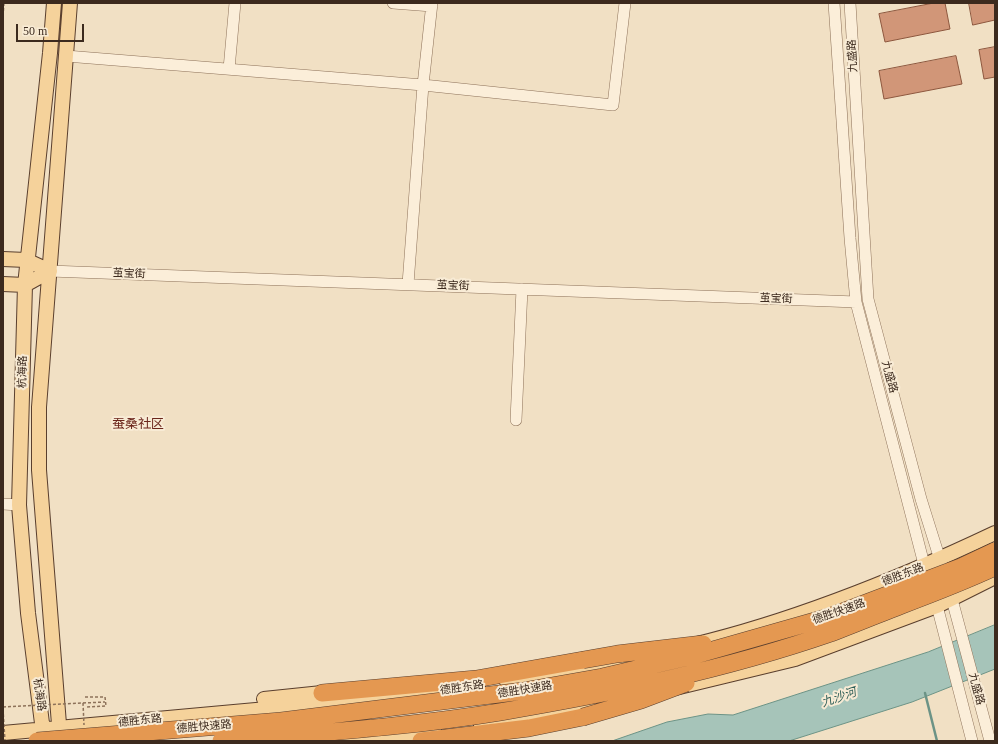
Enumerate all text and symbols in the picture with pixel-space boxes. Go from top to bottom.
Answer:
scale bar [18,16,86,42]
text: 50 m [23,24,47,38]
street label: 九盛路 [846,39,860,73]
street label: 茧宝街 [112,267,146,281]
street label: 茧宝街 [436,279,470,293]
street label: 茧宝街 [759,292,793,306]
street label: 杭海路 [16,355,30,389]
street label: 九盛路 [878,359,900,395]
district label: 蚕桑社区 [112,417,164,433]
street label: 德胜东路 [880,561,926,589]
street label: 德胜快速路 [811,597,867,627]
street label: 九盛路 [965,671,987,707]
street label: 杭海路 [30,678,48,712]
street label: 德胜东路 [439,678,485,698]
street label: 德胜快速路 [497,679,553,701]
water label: 九沙河 [820,685,858,711]
street label: 德胜东路 [117,712,163,730]
street label: 德胜快速路 [176,718,232,736]

